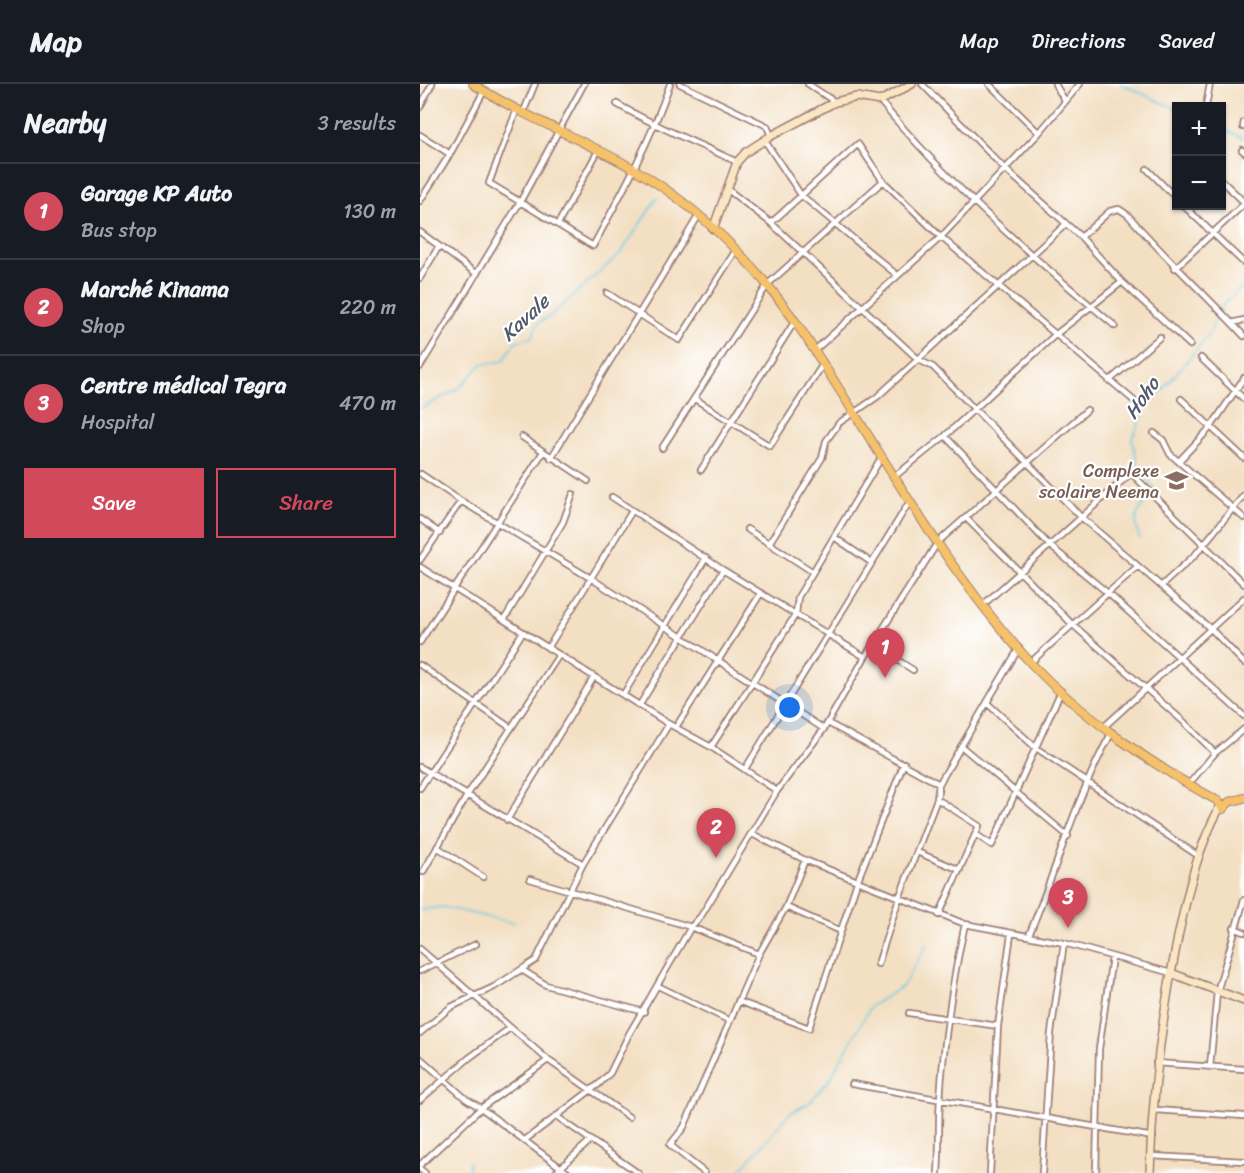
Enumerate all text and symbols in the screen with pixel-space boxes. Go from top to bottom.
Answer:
text: Map [30,17,82,66]
text: Map [960,22,998,60]
text: Directions [1031,22,1126,60]
text: Saved [1159,22,1214,60]
text: Nearby [24,100,106,146]
map controls [1172,102,1226,210]
button: + [1172,102,1226,156]
text: 3 results [318,106,396,141]
button: − [1172,156,1226,210]
text: Garage KP Auto [81,174,232,213]
text: 1 [39,194,48,229]
text: 130 m [343,194,396,229]
text: Bus stop [81,213,157,248]
text: Marché Kinama [81,270,229,309]
water label: Kavale [492,284,559,350]
text: 2 [38,290,49,325]
text: 220 m [340,290,396,325]
text: Shop [81,309,125,344]
text: Centre médical Tegra [81,366,286,405]
water label: Hoho [1115,368,1170,426]
text: 3 [38,386,49,421]
text: 470 m [339,386,396,421]
text: Hospital [81,405,154,440]
place label: Complexe scolaire Neema [1038,455,1159,508]
button: Save [24,468,204,538]
button: Share [216,468,396,538]
school or university icon: Complexe scolaire Neema [1164,468,1190,494]
pin: 1 [866,628,904,678]
your location [775,693,804,722]
pin: 2 [696,808,736,858]
pin: 3 [1048,878,1088,928]

